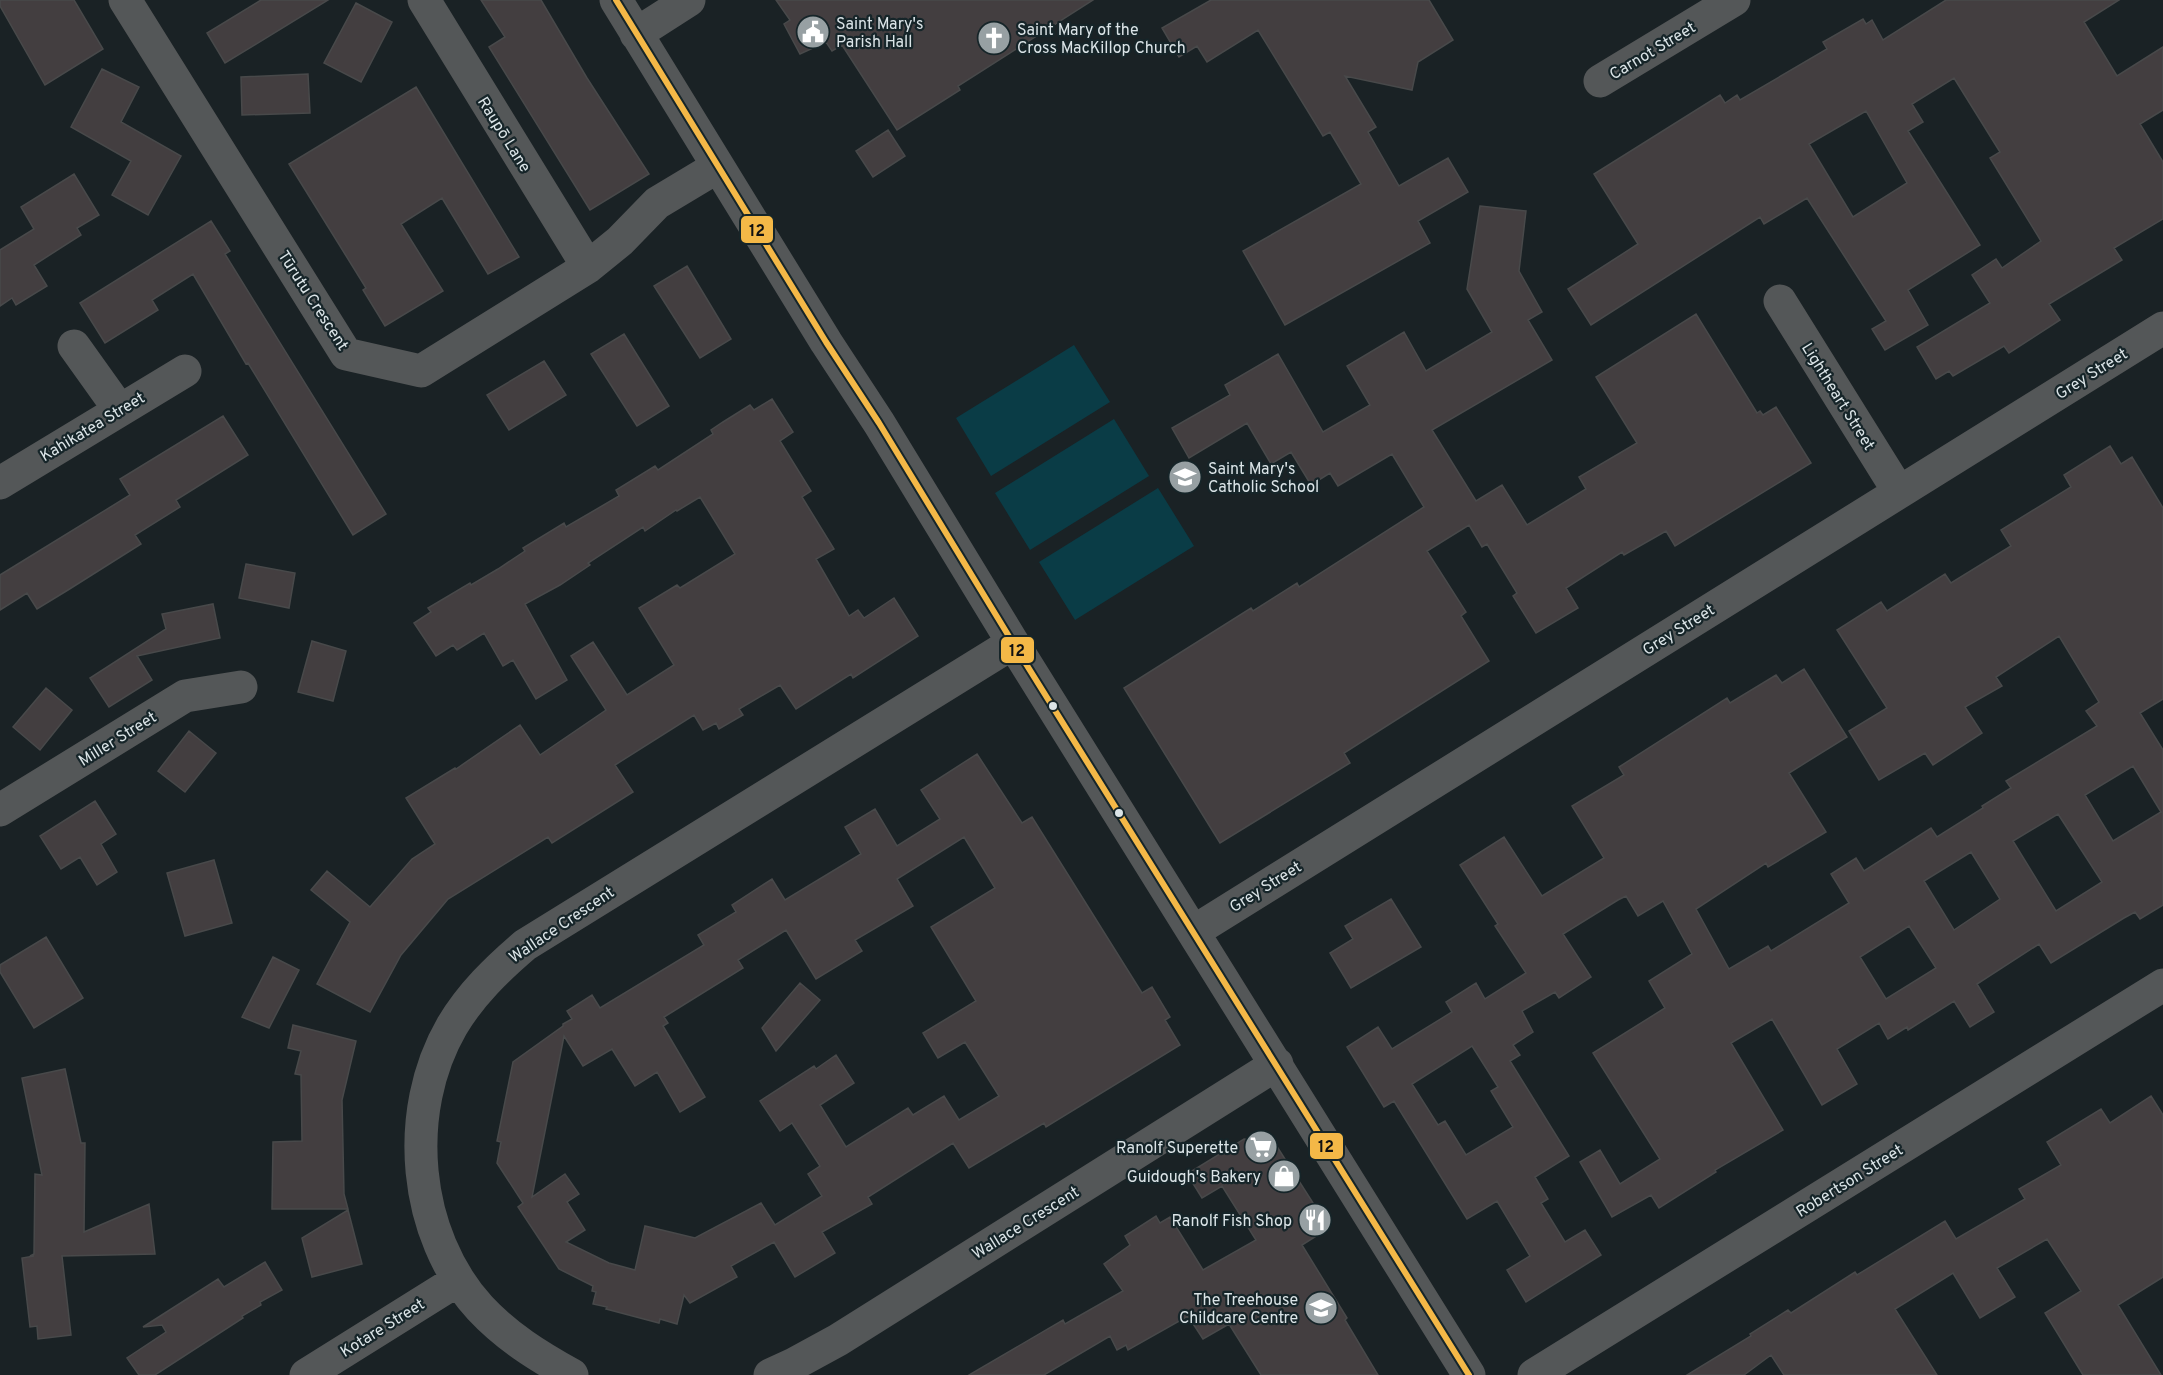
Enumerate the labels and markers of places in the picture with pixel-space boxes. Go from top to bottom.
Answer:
public building icon: Saint Mary's Parish Hall [795,14,831,50]
place label: Saint Mary's Parish Hall [836,15,923,53]
church icon: Saint Mary of the Cross MacKillop Church [976,20,1012,56]
place label: Saint Mary of the Cross MacKillop Church [1017,21,1186,59]
school or university icon: Saint Mary's Catholic School [1167,459,1203,495]
place label: Saint Mary's Catholic School [1208,460,1319,498]
unlabelled marker [1047,700,1059,712]
unlabelled marker [1113,807,1125,819]
supermarket icon: Ranolf Superette [1243,1129,1279,1165]
place label: Ranolf Superette [1116,1139,1238,1159]
shop icon: Guidough's Bakery [1266,1158,1302,1194]
place label: Guidough's Bakery [1127,1168,1261,1188]
restaurant icon: Ranolf Fish Shop [1297,1202,1333,1238]
place label: Ranolf Fish Shop [1171,1212,1292,1232]
school or university icon: The Treehouse Childcare Centre [1303,1290,1339,1326]
place label: The Treehouse Childcare Centre [1179,1291,1298,1329]

